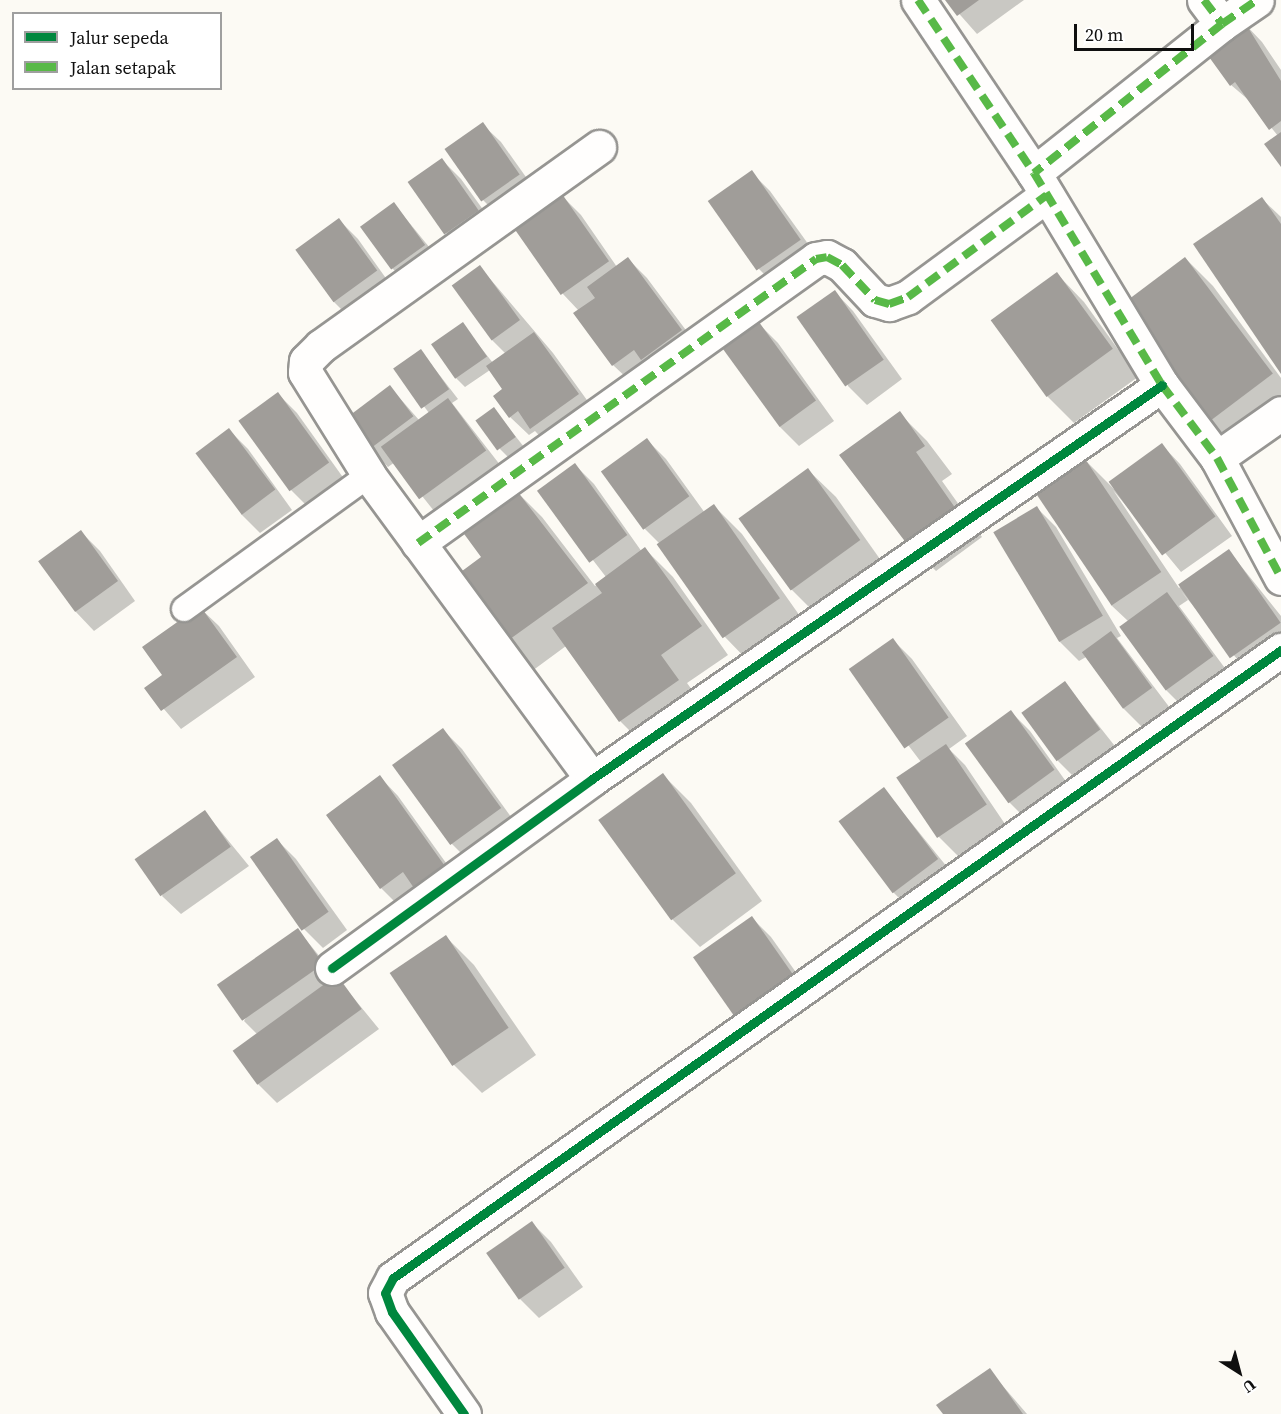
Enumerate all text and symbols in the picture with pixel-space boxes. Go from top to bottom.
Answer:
legend [12,12,222,90]
scale bar [1077,12,1197,50]
text: 20 m [1085,22,1123,47]
text: Jalur sepeda [70,25,169,50]
text: Jalan setapak [70,55,176,80]
north arrow [1209,1342,1269,1402]
text: U [1238,1374,1261,1399]

